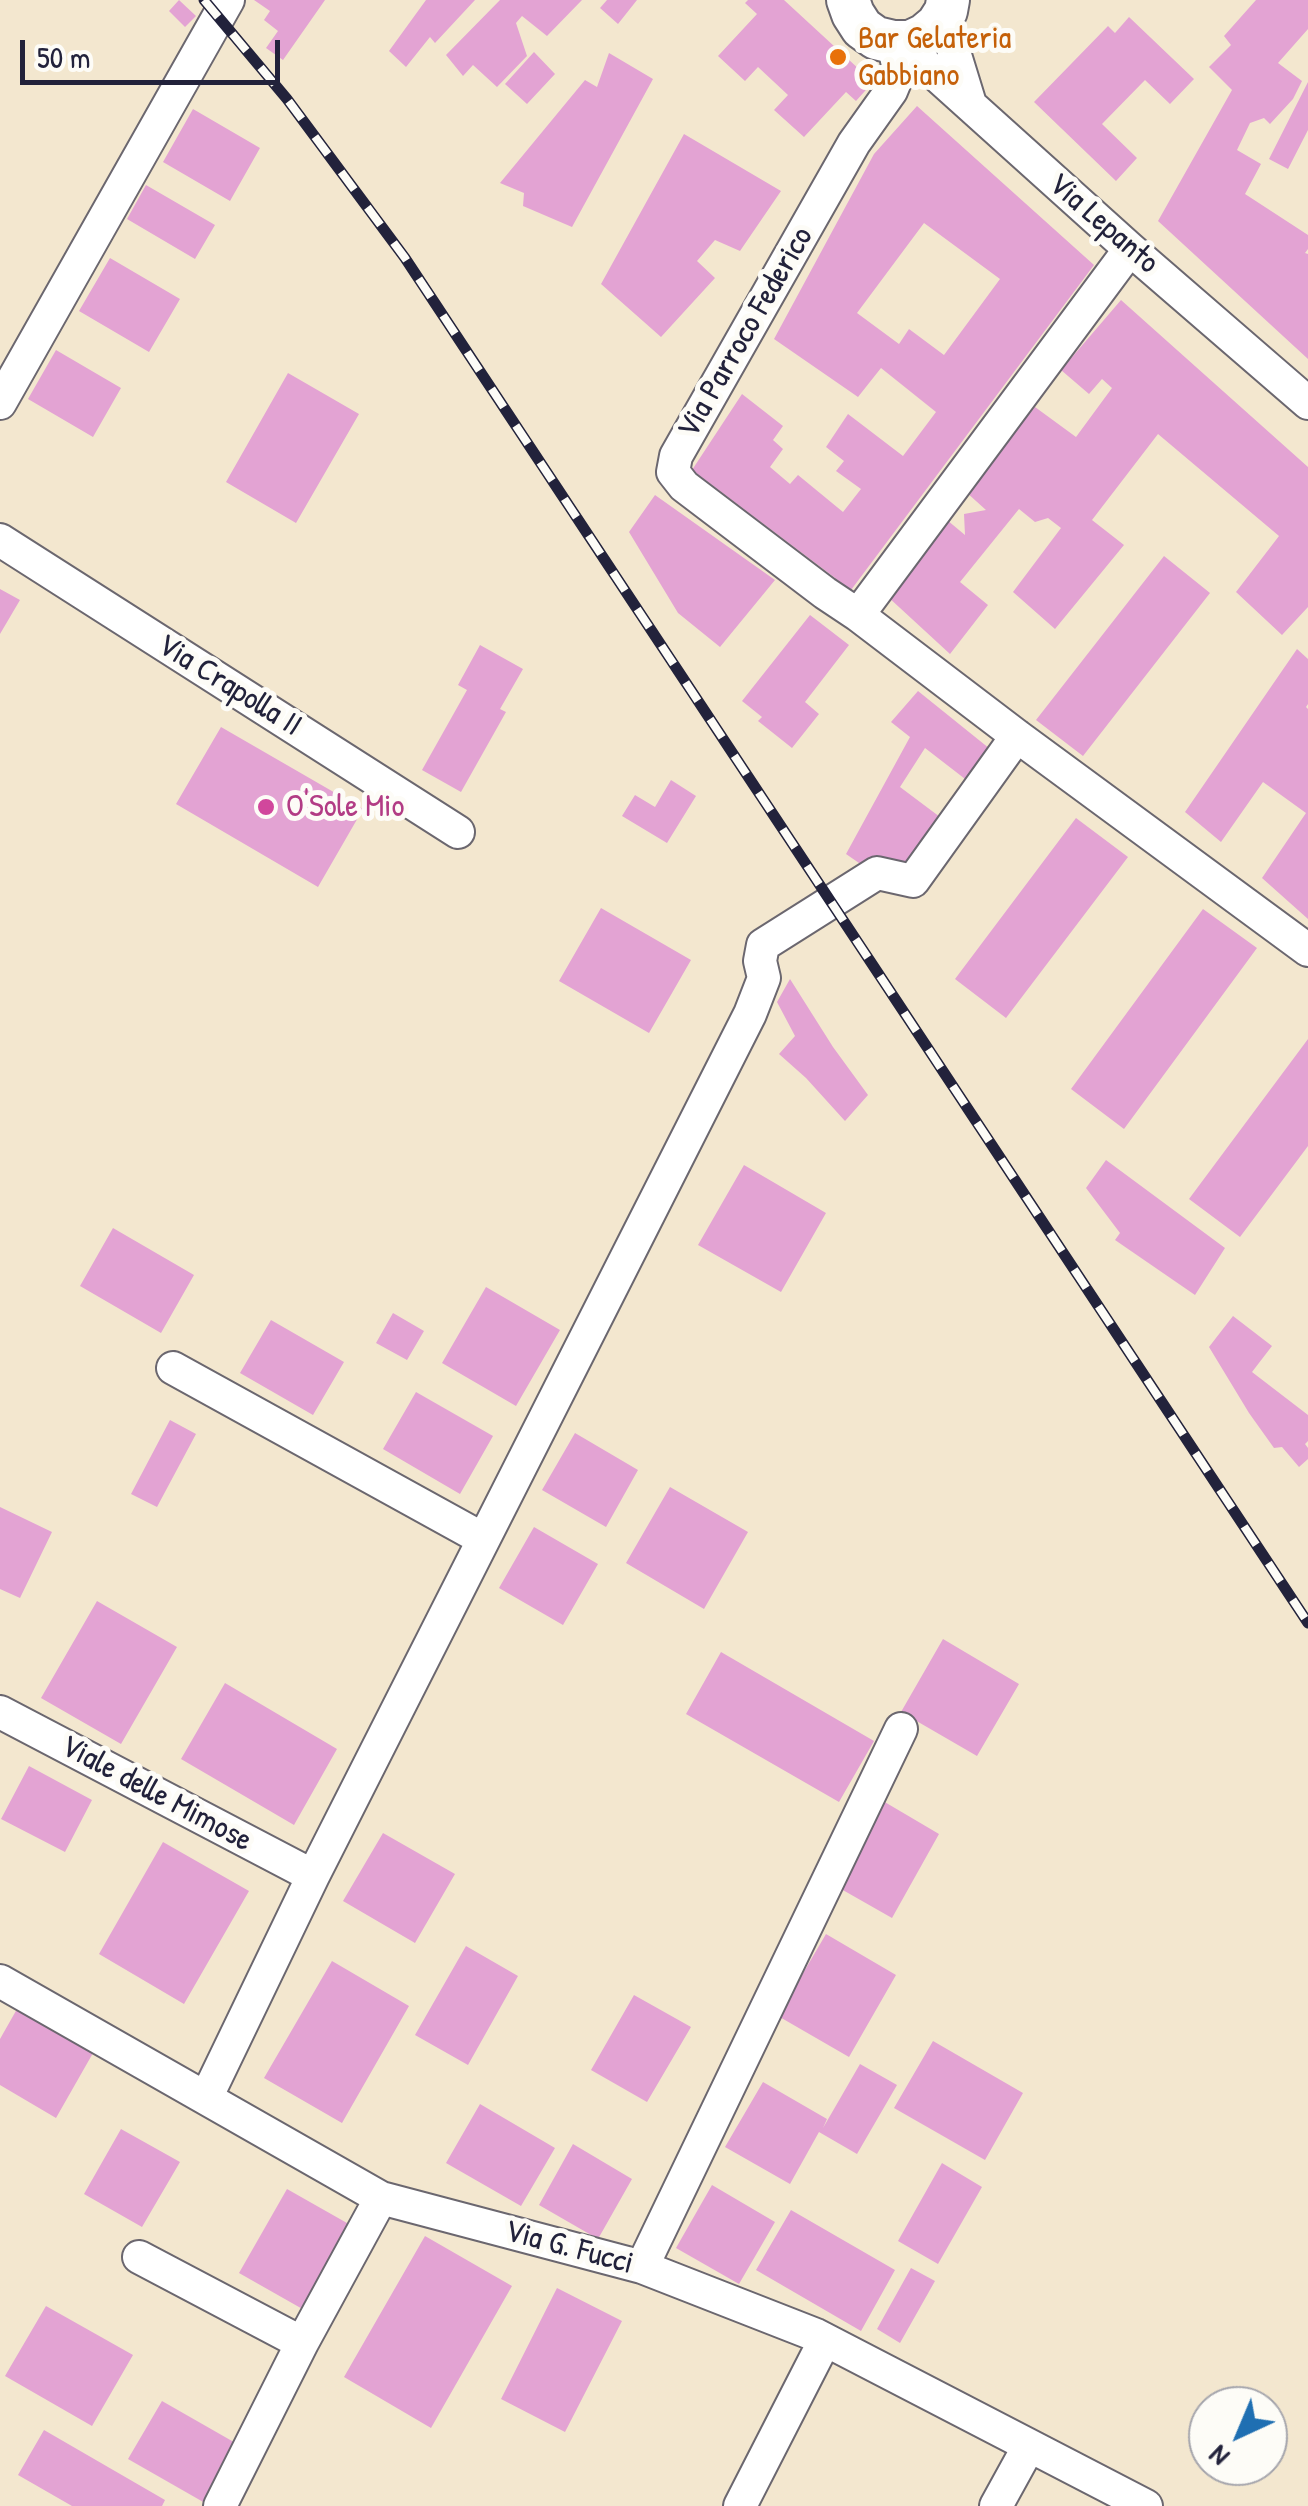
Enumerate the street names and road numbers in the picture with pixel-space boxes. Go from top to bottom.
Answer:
street label: Via Lepanto [1040,165,1166,283]
street label: Via Parroco Federico [670,220,822,446]
street label: Via Crapolla II [150,627,308,745]
street label: Viale delle Mimose [54,1727,258,1861]
street label: Via G. Fucci [501,2212,637,2284]

